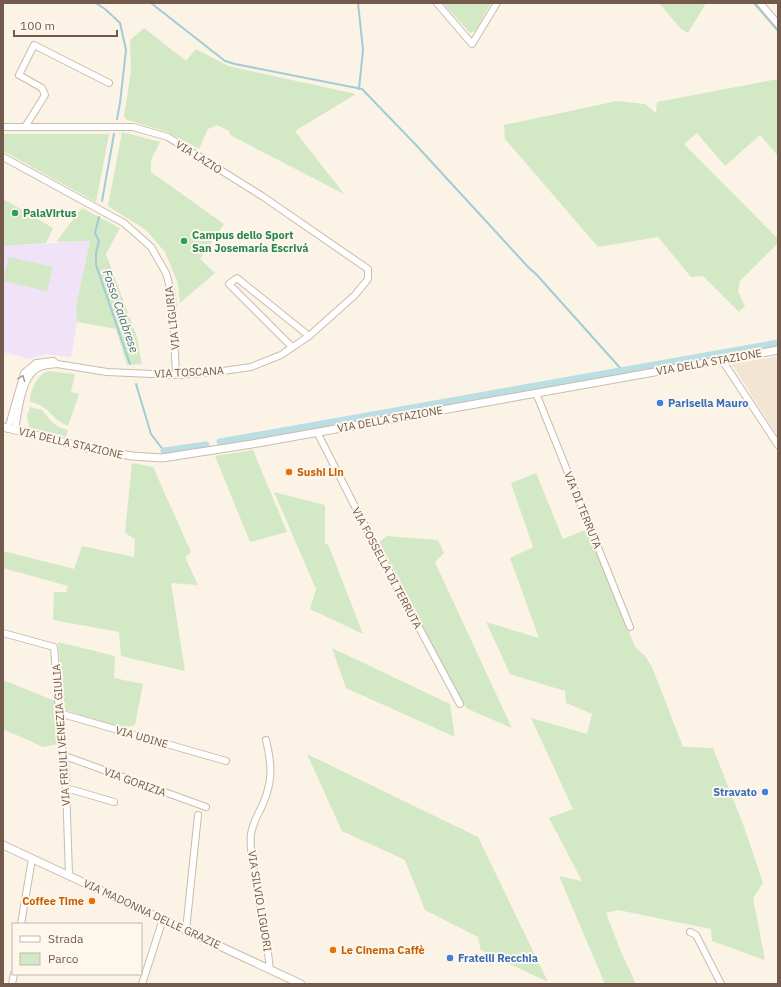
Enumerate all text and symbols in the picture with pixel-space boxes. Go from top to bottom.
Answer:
scale bar [14,12,117,38]
text: 100 m [20,18,55,33]
street label: VIA LAZIO [173,137,225,177]
place label: PalaVirtus [23,206,77,220]
marker: PalaVirtus [10,208,20,218]
place label: Campus dello Sport San Josemaría Escrivá [192,228,308,255]
marker: Campus dello Sport San Josemaría Escrivá [179,236,189,246]
water label: Fosso Calabrese [100,268,142,354]
street label: VIA LIGURIA [162,285,182,351]
street label: VIA DELLA STAZIONE [655,346,763,378]
street label: VIA TOSCANA [154,363,224,381]
one-way arrow [18,375,26,382]
place label: Parisella Mauro [668,396,748,410]
marker: Parisella Mauro [655,398,665,408]
street label: VIA DELLA STAZIONE [336,403,444,435]
street label: VIA DELLA STAZIONE [17,424,125,462]
place label: Sushi Lin [297,465,344,479]
marker: Sushi Lin [284,467,294,477]
street label: VIA DI TERRUTA [561,469,605,551]
street label: VIA FOSSELLA DI TERRUTA [349,505,425,631]
street label: VIA FRIULI VENEZIA GIULIA [49,663,73,807]
street label: VIA UDINE [114,723,170,751]
street label: VIA GORIZIA [102,764,168,800]
place label: Stravato [713,785,757,799]
marker: Stravato [760,787,770,797]
street label: VIA SILVIO LIGUORI [245,849,275,953]
street label: VIA MADONNA DELLE GRAZIE [81,876,223,952]
place label: Coffee Time [22,894,84,908]
marker: Coffee Time [87,896,97,906]
legend [12,923,142,975]
text: Strada [48,931,84,946]
place label: Le Cinema Caffè [341,943,425,957]
marker: Le Cinema Caffè [328,945,338,955]
text: Parco [48,951,79,966]
place label: Fratelli Recchia [458,951,538,965]
marker: Fratelli Recchia [445,953,455,963]

